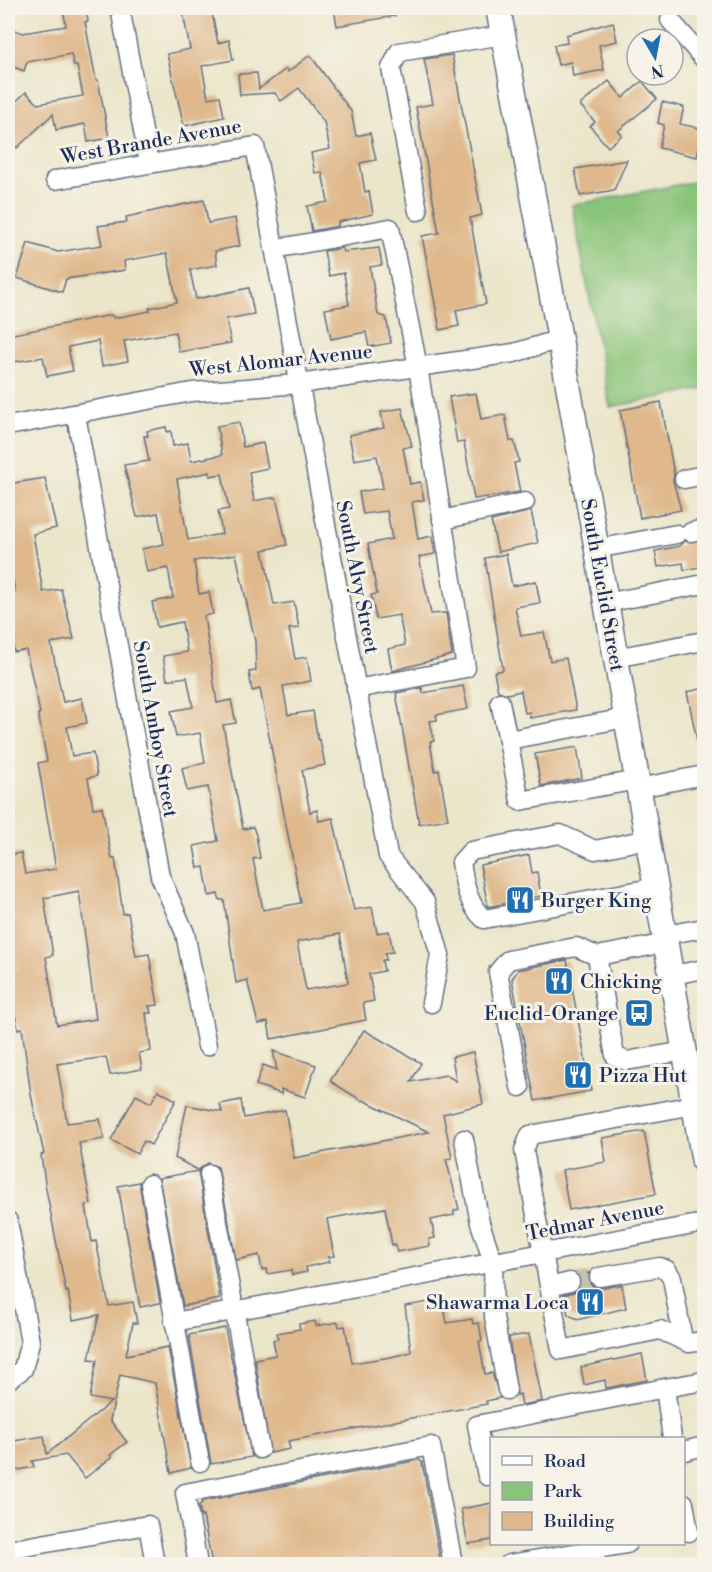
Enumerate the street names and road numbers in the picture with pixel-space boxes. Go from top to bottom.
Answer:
street label: West Brande Avenue [58,114,244,171]
street label: West Alomar Avenue [187,339,374,384]
street label: South Euclid Street [574,497,629,674]
street label: South Alvy Street [329,499,384,656]
street label: South Amboy Street [127,639,182,820]
street label: Tedmar Avenue [524,1196,666,1247]

